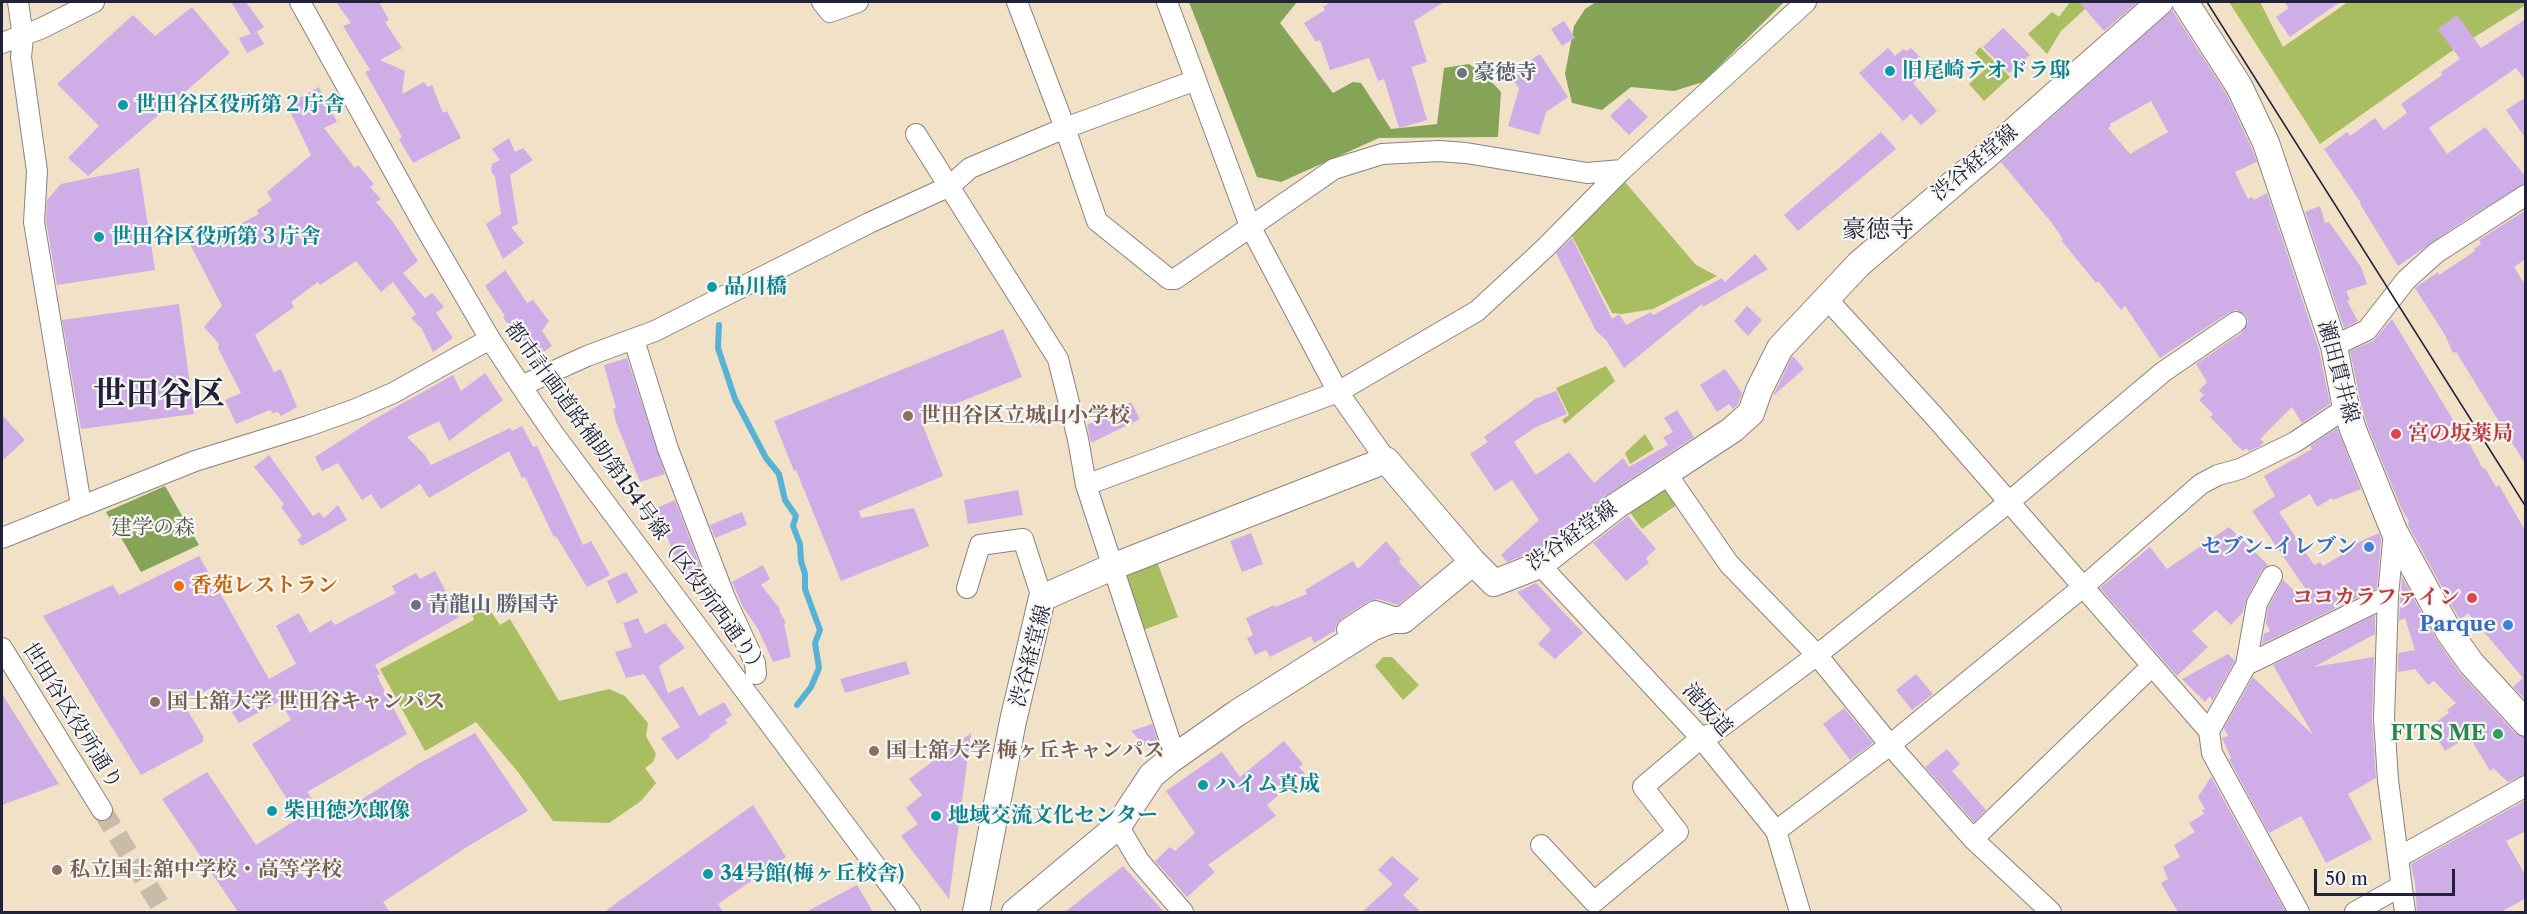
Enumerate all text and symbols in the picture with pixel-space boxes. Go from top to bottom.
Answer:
place label: 旧尾崎テオドラ邸 [1902,58,2070,84]
place label: 豪徳寺 [1474,60,1537,86]
marker: 旧尾崎テオドラ邸 [1883,64,1897,78]
marker: 豪徳寺 [1455,66,1469,80]
place label: 世田谷区役所第２庁舎 [135,92,345,118]
marker: 世田谷区役所第２庁舎 [116,98,130,112]
street label: 渋谷経堂線 [1927,120,2023,206]
district label: 豪徳寺 [1842,216,1914,244]
place label: 世田谷区役所第３庁舎 [111,224,321,250]
marker: 世田谷区役所第３庁舎 [92,230,106,244]
place label: 品川橋 [724,274,787,300]
marker: 品川橋 [705,280,719,294]
street label: 都市計画道路補助第154号線（区役所西通り） [499,317,773,681]
street label: 瀬田貫井線 [2312,318,2364,426]
district label: 世田谷区 [93,375,225,415]
place label: 世田谷区立城山小学校 [920,403,1130,429]
marker: 世田谷区立城山小学校 [901,409,915,423]
place label: 宮の坂薬局 [2408,421,2513,447]
marker: 宮の坂薬局 [2389,427,2403,441]
street label: 渋谷経堂線 [1522,496,1622,576]
park label: 建学の森 [111,515,195,541]
place label: セブン-イレブン [2201,534,2357,560]
marker: セブン-イレブン [2362,540,2376,554]
place label: 香苑レストラン [191,573,338,599]
marker: 香苑レストラン [172,579,186,593]
place label: ココカラファイン [2292,585,2460,611]
marker: ココカラファイン [2465,591,2479,605]
place label: 青龍山 勝国寺 [428,592,559,618]
marker: 青龍山 勝国寺 [409,598,423,612]
street label: 渋谷経堂線 [1005,602,1057,710]
place label: Parque [2420,612,2496,638]
marker: Parque [2501,618,2515,632]
street label: 世田谷区役所通り [17,638,127,794]
street label: 滝坂道 [1677,678,1737,742]
place label: 国士舘大学 世田谷キャンパス [167,689,445,715]
marker: 国士舘大学 世田谷キャンパス [148,695,162,709]
place label: FITS ME [2391,721,2486,747]
marker: FITS ME [2491,727,2505,741]
place label: 国士舘大学 梅ヶ丘キャンパス [886,738,1164,764]
marker: 国士舘大学 梅ヶ丘キャンパス [867,744,881,758]
place label: ハイム真成 [1215,772,1320,798]
marker: ハイム真成 [1196,778,1210,792]
place label: 柴田徳次郎像 [284,798,410,824]
place label: 地域交流文化センター [948,803,1158,829]
marker: 柴田徳次郎像 [265,804,279,818]
marker: 地域交流文化センター [929,809,943,823]
place label: 私立国士舘中学校・高等学校 [69,857,342,883]
scale bar [2317,857,2458,895]
place label: 34号館(梅ヶ丘校舎) [720,861,904,887]
marker: 私立国士舘中学校・高等学校 [50,863,64,877]
marker: 34号館(梅ヶ丘校舎) [701,867,715,881]
text: 50 m [2325,868,2368,890]

